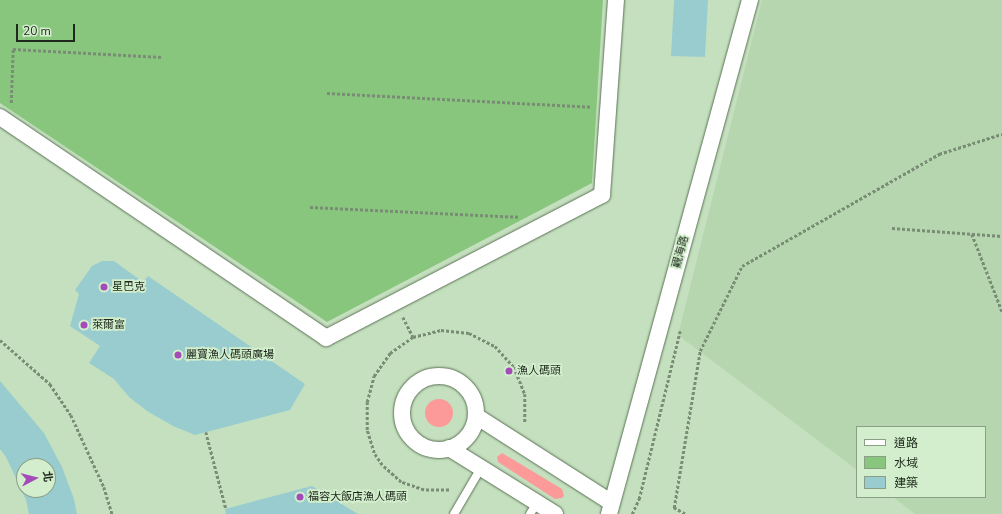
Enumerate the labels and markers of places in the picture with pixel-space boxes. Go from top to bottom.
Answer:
place label: 星巴克 [112,280,145,294]
marker: 星巴克 [99,282,109,292]
place label: 萊爾富 [92,318,125,332]
marker: 萊爾富 [79,320,89,330]
place label: 麗寶漁人碼頭廣場 [186,348,274,362]
marker: 麗寶漁人碼頭廣場 [173,350,183,360]
place label: 漁人碼頭 [517,364,561,378]
marker: 漁人碼頭 [504,366,514,376]
place label: 福容大飯店漁人碼頭 [308,490,407,504]
marker: 福容大飯店漁人碼頭 [295,492,305,502]

